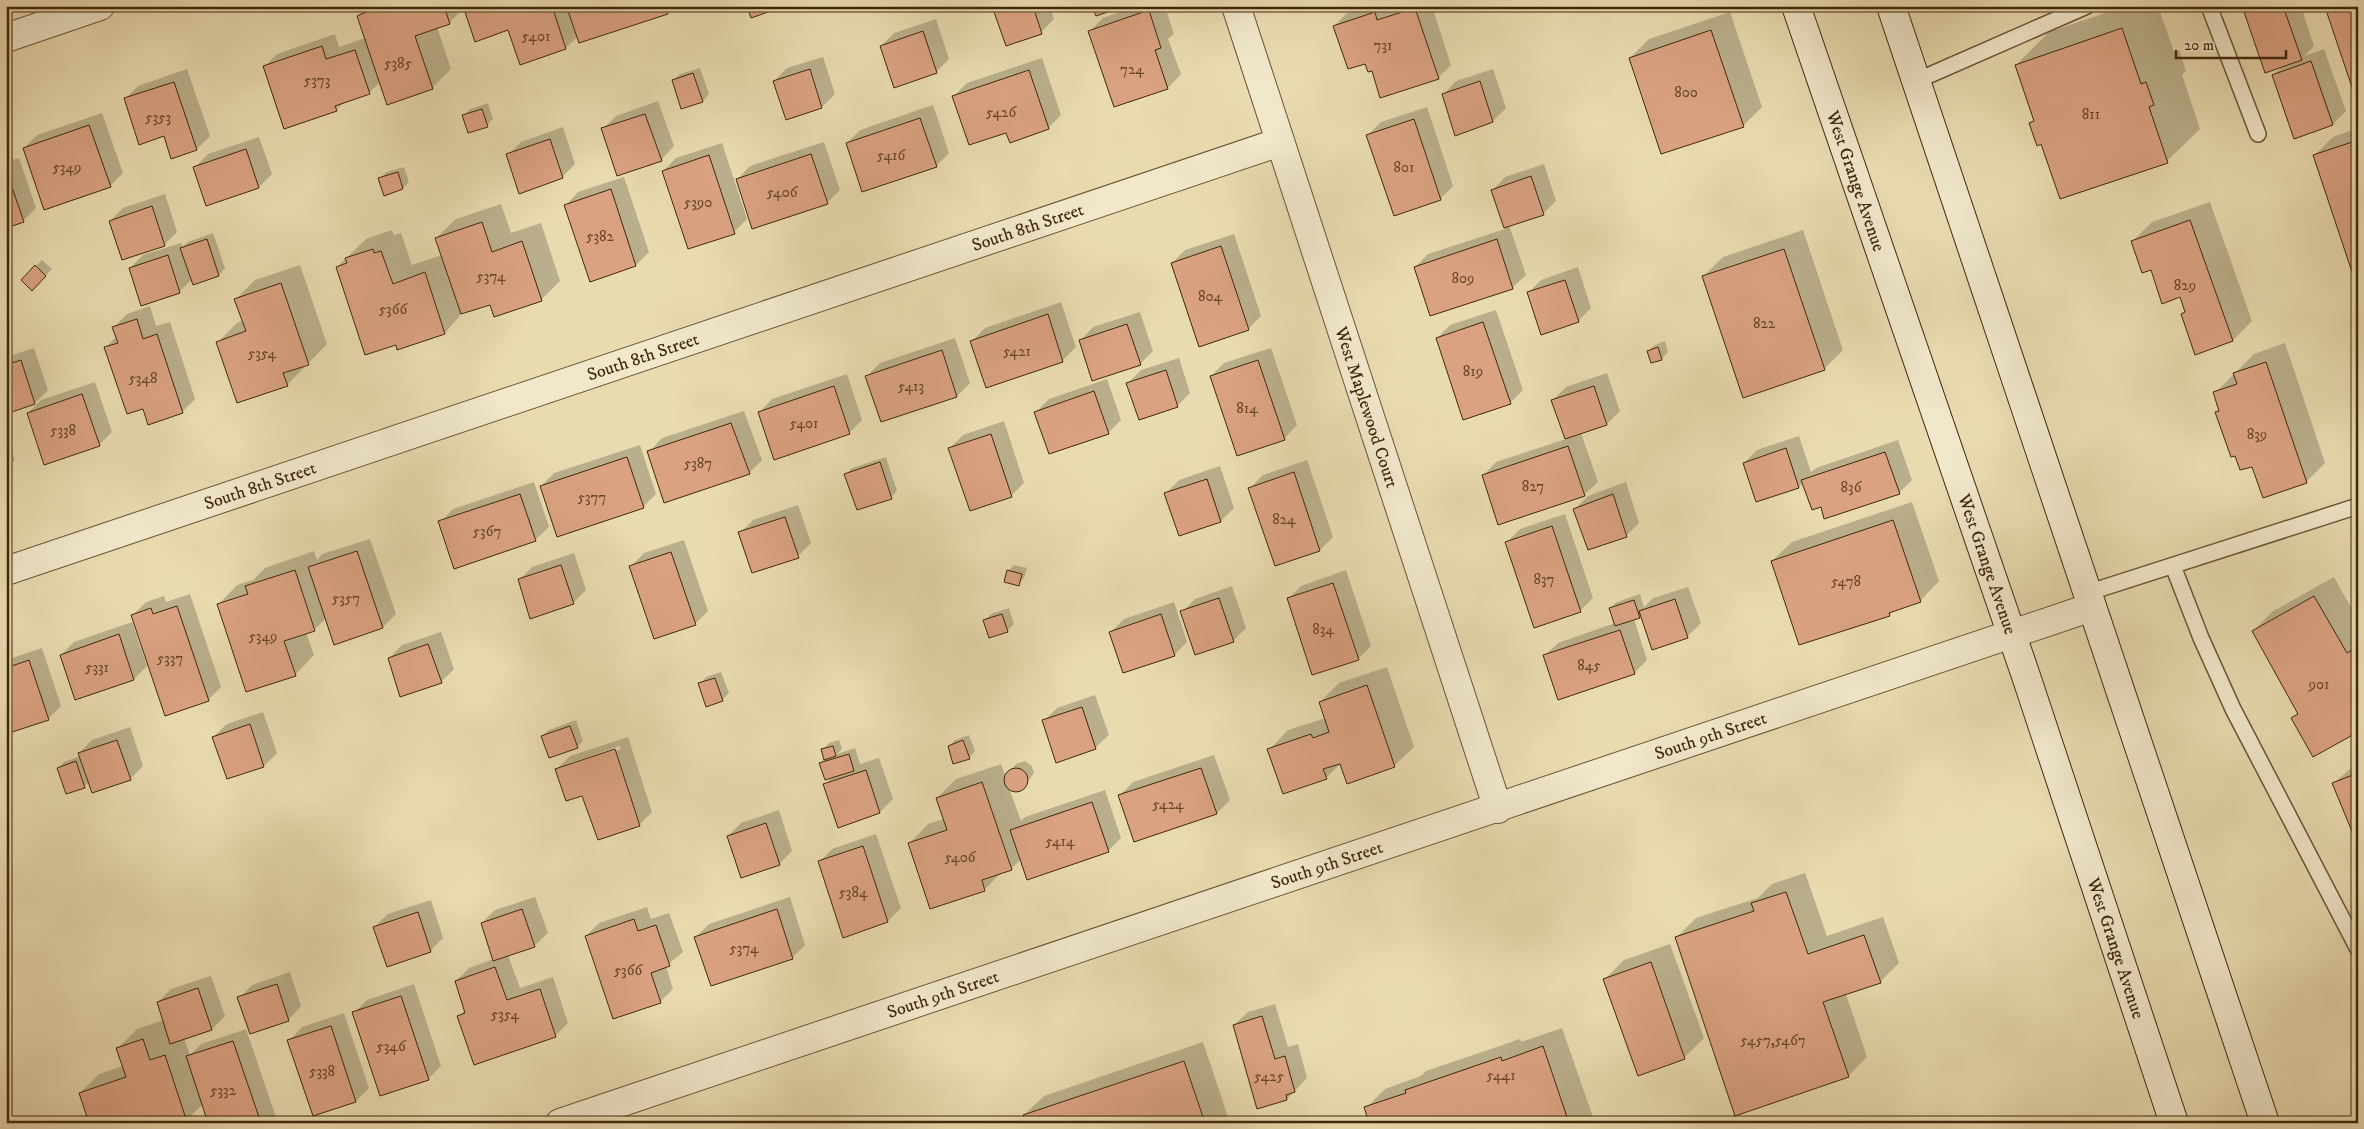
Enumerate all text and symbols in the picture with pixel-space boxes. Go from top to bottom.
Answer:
house number: 5401 [522,27,550,46]
scale bar [2176,28,2286,60]
house number: 731 [1373,36,1393,55]
text: 20 m [2184,36,2214,55]
house number: 5385 [384,54,413,73]
house number: 724 [1120,60,1144,79]
house number: 5373 [304,71,330,90]
house number: 800 [1674,83,1698,102]
house number: 5426 [986,103,1017,122]
house number: 811 [2082,105,2100,124]
street label: West Grange Avenue [1821,107,1889,254]
house number: 5353 [145,108,171,127]
house number: 5416 [877,146,906,165]
house number: 5349 [52,158,82,177]
house number: 801 [1393,158,1415,177]
house number: 5406 [766,183,799,202]
house number: 5390 [684,193,712,212]
street label: South 8th Street [969,199,1087,257]
house number: 5382 [586,227,615,246]
house number: 5374 [476,267,506,286]
house number: 809 [1451,269,1475,288]
house number: 829 [2174,276,2196,295]
house number: 804 [1198,287,1222,306]
house number: 5366 [379,300,409,319]
house number: 822 [1753,314,1776,333]
street label: West Maplewood Court [1329,323,1403,491]
street label: South 8th Street [584,328,702,387]
house number: 5421 [1003,342,1031,361]
house number: 5354 [248,344,277,363]
house number: 819 [1463,362,1483,381]
house number: 5348 [128,369,158,388]
house number: 5413 [898,377,924,396]
house number: 814 [1236,399,1258,418]
house number: 5401 [790,414,818,433]
house number: 5338 [50,421,76,440]
house number: 839 [2247,425,2267,444]
house number: 5387 [684,454,712,473]
street label: South 8th Street [202,457,319,515]
house number: 827 [1522,477,1544,496]
house number: 836 [1841,478,1863,497]
house number: 5377 [578,488,607,507]
street label: West Grange Avenue [1952,490,2021,638]
house number: 824 [1272,510,1296,529]
house number: 5367 [473,522,501,541]
house number: 837 [1533,570,1555,589]
house number: 5478 [1831,572,1861,591]
house number: 5357 [332,589,360,608]
house number: 834 [1312,620,1334,639]
house number: 5349 [248,627,278,646]
house number: 5337 [157,649,183,668]
house number: 845 [1577,656,1601,675]
house number: 5331 [85,658,109,677]
house number: 901 [2308,675,2330,694]
street label: South 9th Street [1652,707,1770,765]
house number: 5424 [1152,795,1184,814]
house number: 5414 [1045,832,1075,851]
street label: South 9th Street [1268,837,1386,895]
house number: 5406 [944,848,977,867]
street label: West Grange Avenue [2081,874,2149,1022]
house number: 5384 [838,883,868,902]
house number: 5374 [729,939,759,958]
house number: 5366 [614,961,644,980]
street label: South 9th Street [884,966,1002,1024]
house number: 5354 [491,1005,520,1024]
house number: 5457,5467 [1740,1031,1806,1050]
house number: 5346 [376,1037,407,1056]
house number: 5338 [309,1062,335,1081]
house number: 5441 [1486,1066,1516,1085]
house number: 5425 [1254,1067,1285,1086]
house number: 5332 [210,1081,237,1100]

